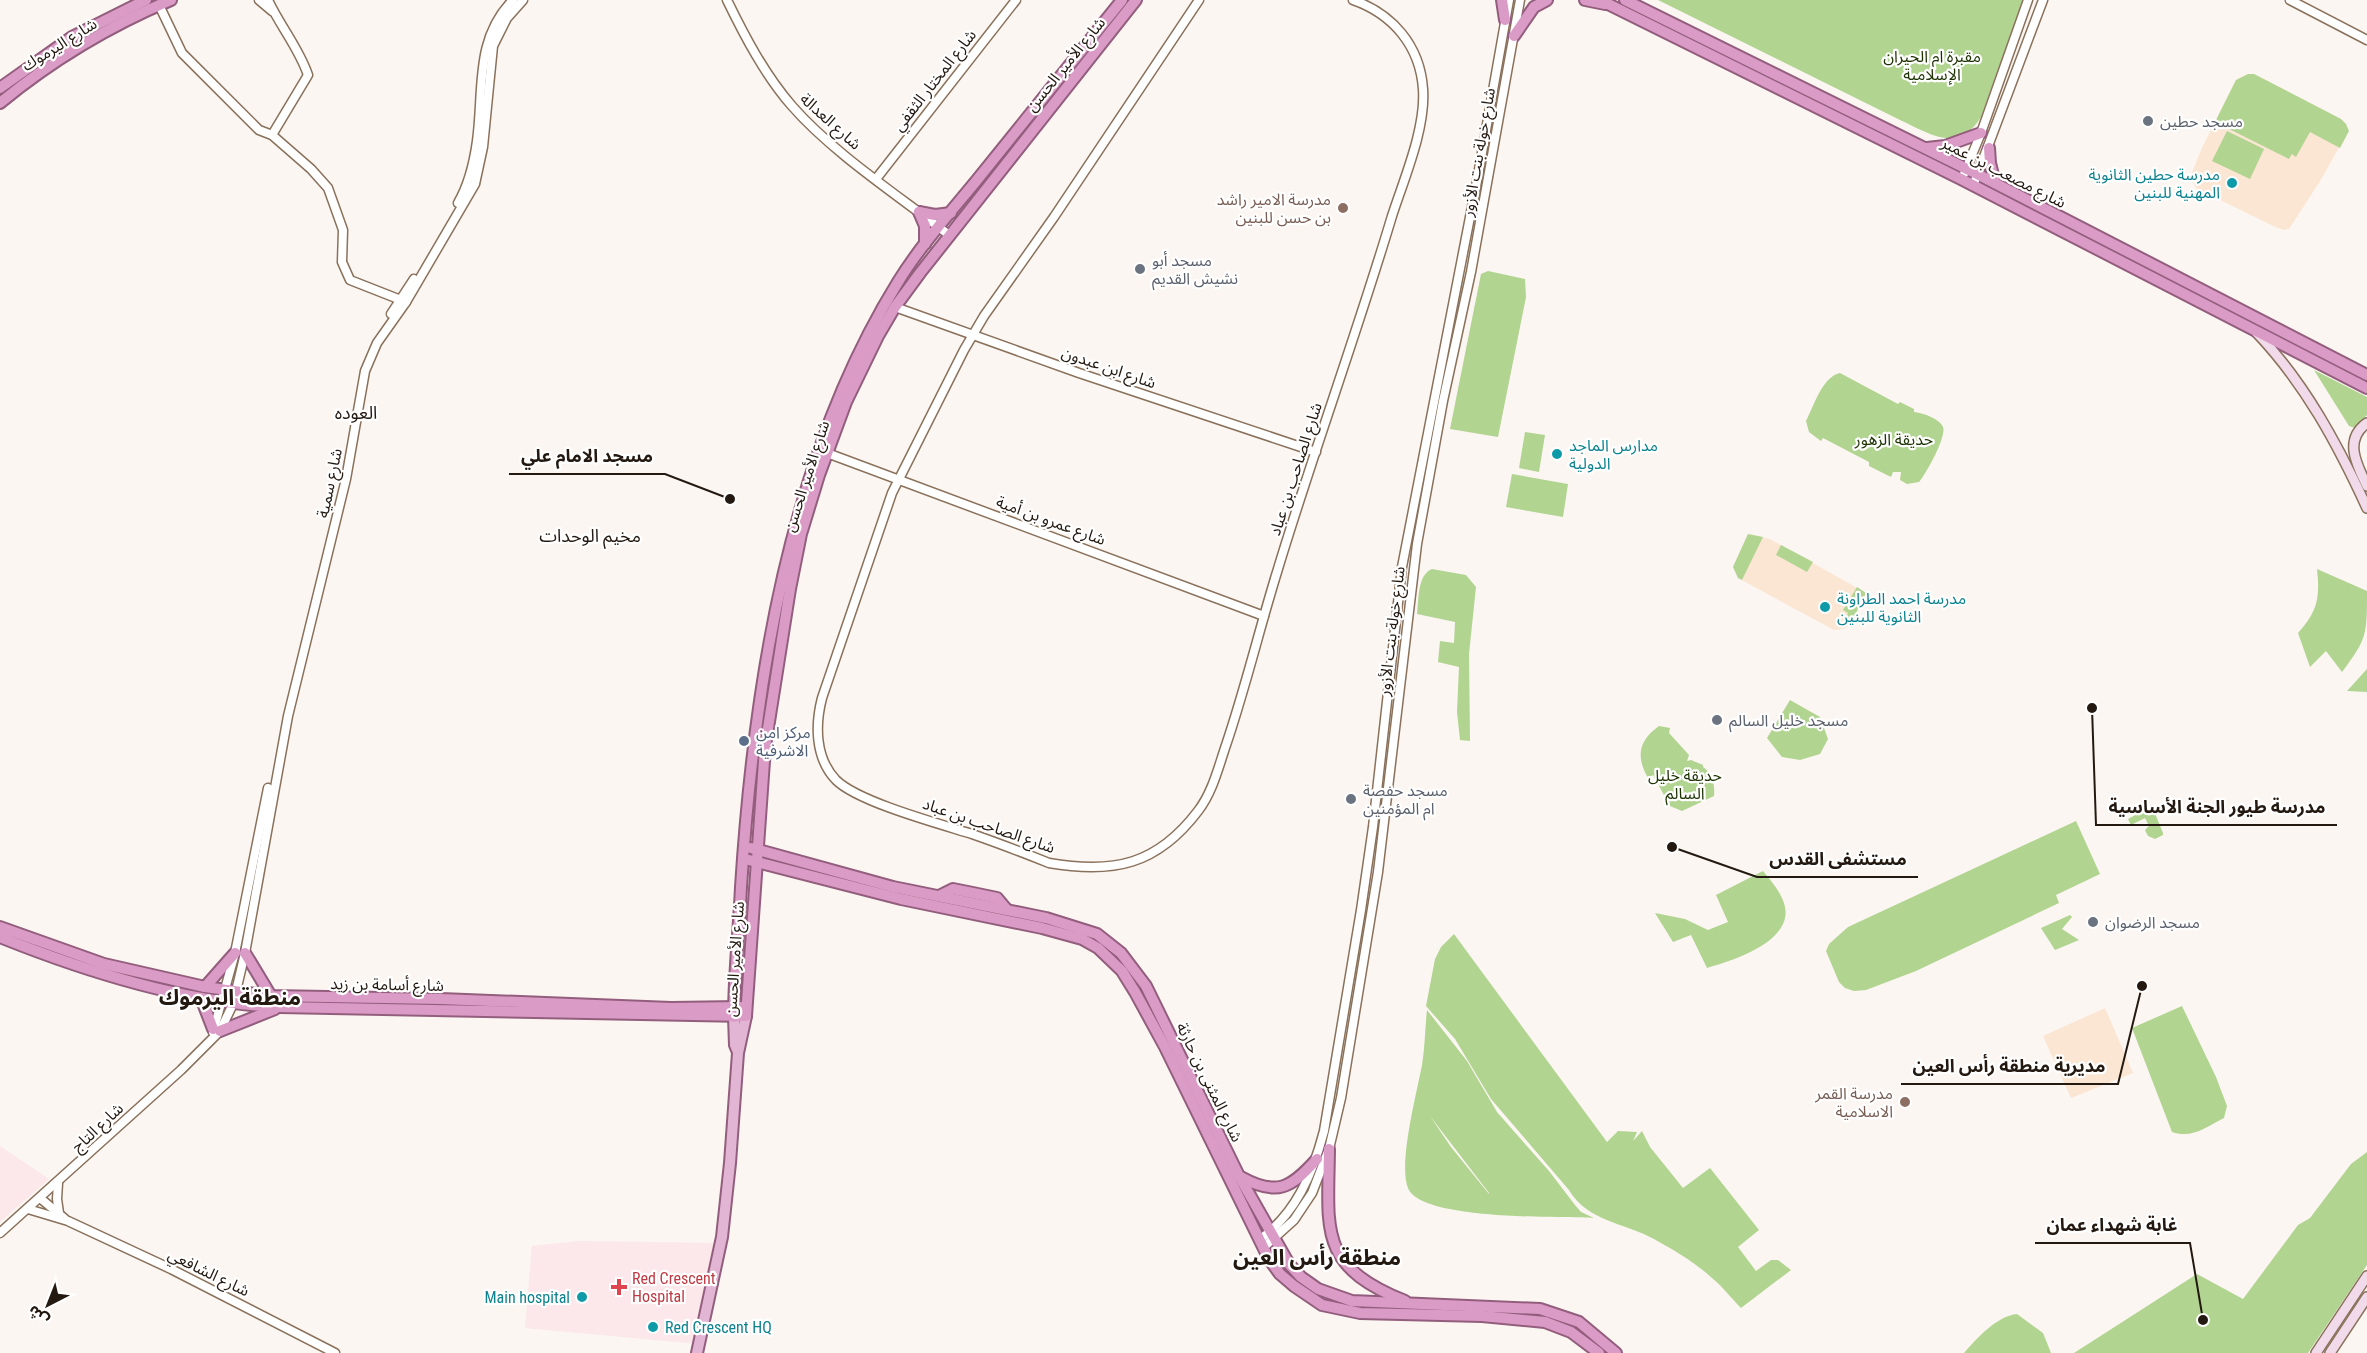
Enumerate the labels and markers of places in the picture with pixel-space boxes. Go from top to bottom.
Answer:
place label: مسجد حطين [2160,112,2243,131]
marker: مسجد حطين [2141,114,2155,128]
place label: مدرسة حطين الثانوية المهنية للبنين [2089,165,2220,202]
marker: مدرسة حطين الثانوية المهنية للبنين [2225,176,2239,190]
place label: مدرسة الامير راشد بن حسن للبنين [1217,190,1331,227]
marker: مدرسة الامير راشد بن حسن للبنين [1336,201,1350,215]
place label: مسجد أبو نشيش القديم [1152,251,1238,291]
marker: مسجد أبو نشيش القديم [1133,262,1147,276]
place label: مدارس الماجد الدولية [1569,436,1658,473]
callout: مسجد الامام علي [509,438,665,474]
marker: مدارس الماجد الدولية [1550,447,1564,461]
place label: مدرسة احمد الطراونة الثانوية للبنين [1837,589,1966,626]
marker: مدرسة احمد الطراونة الثانوية للبنين [1818,600,1832,614]
place label: مسجد خليل السالم [1729,711,1848,733]
marker: مسجد خليل السالم [1710,713,1724,727]
place label: مركز امن الاشرفية [756,723,811,760]
marker: مركز امن الاشرفية [737,734,751,748]
place label: مسجد حفصة ام المؤمنين [1363,781,1448,821]
callout: مدرسة طيور الجنة الأساسية [2096,789,2337,825]
marker: مسجد حفصة ام المؤمنين [1344,792,1358,806]
callout: مستشفى القدس [1757,841,1918,877]
place label: مسجد الرضوان [2105,913,2200,932]
marker: مسجد الرضوان [2086,915,2100,929]
callout: مديرية منطقة رأس العين [1901,1048,2118,1084]
place label: مدرسة القمر الاسلامية [1814,1084,1893,1121]
marker: مدرسة القمر الاسلامية [1898,1095,1912,1109]
callout: غابة شهداء عمان [2035,1207,2190,1243]
place label: Red Crescent Hospital [632,1269,716,1306]
marker: Red Crescent Hospital [610,1278,628,1296]
place label: Main hospital [484,1288,570,1307]
marker: Main hospital [575,1290,589,1304]
place label: Red Crescent HQ [665,1318,772,1337]
marker: Red Crescent HQ [646,1320,660,1334]

